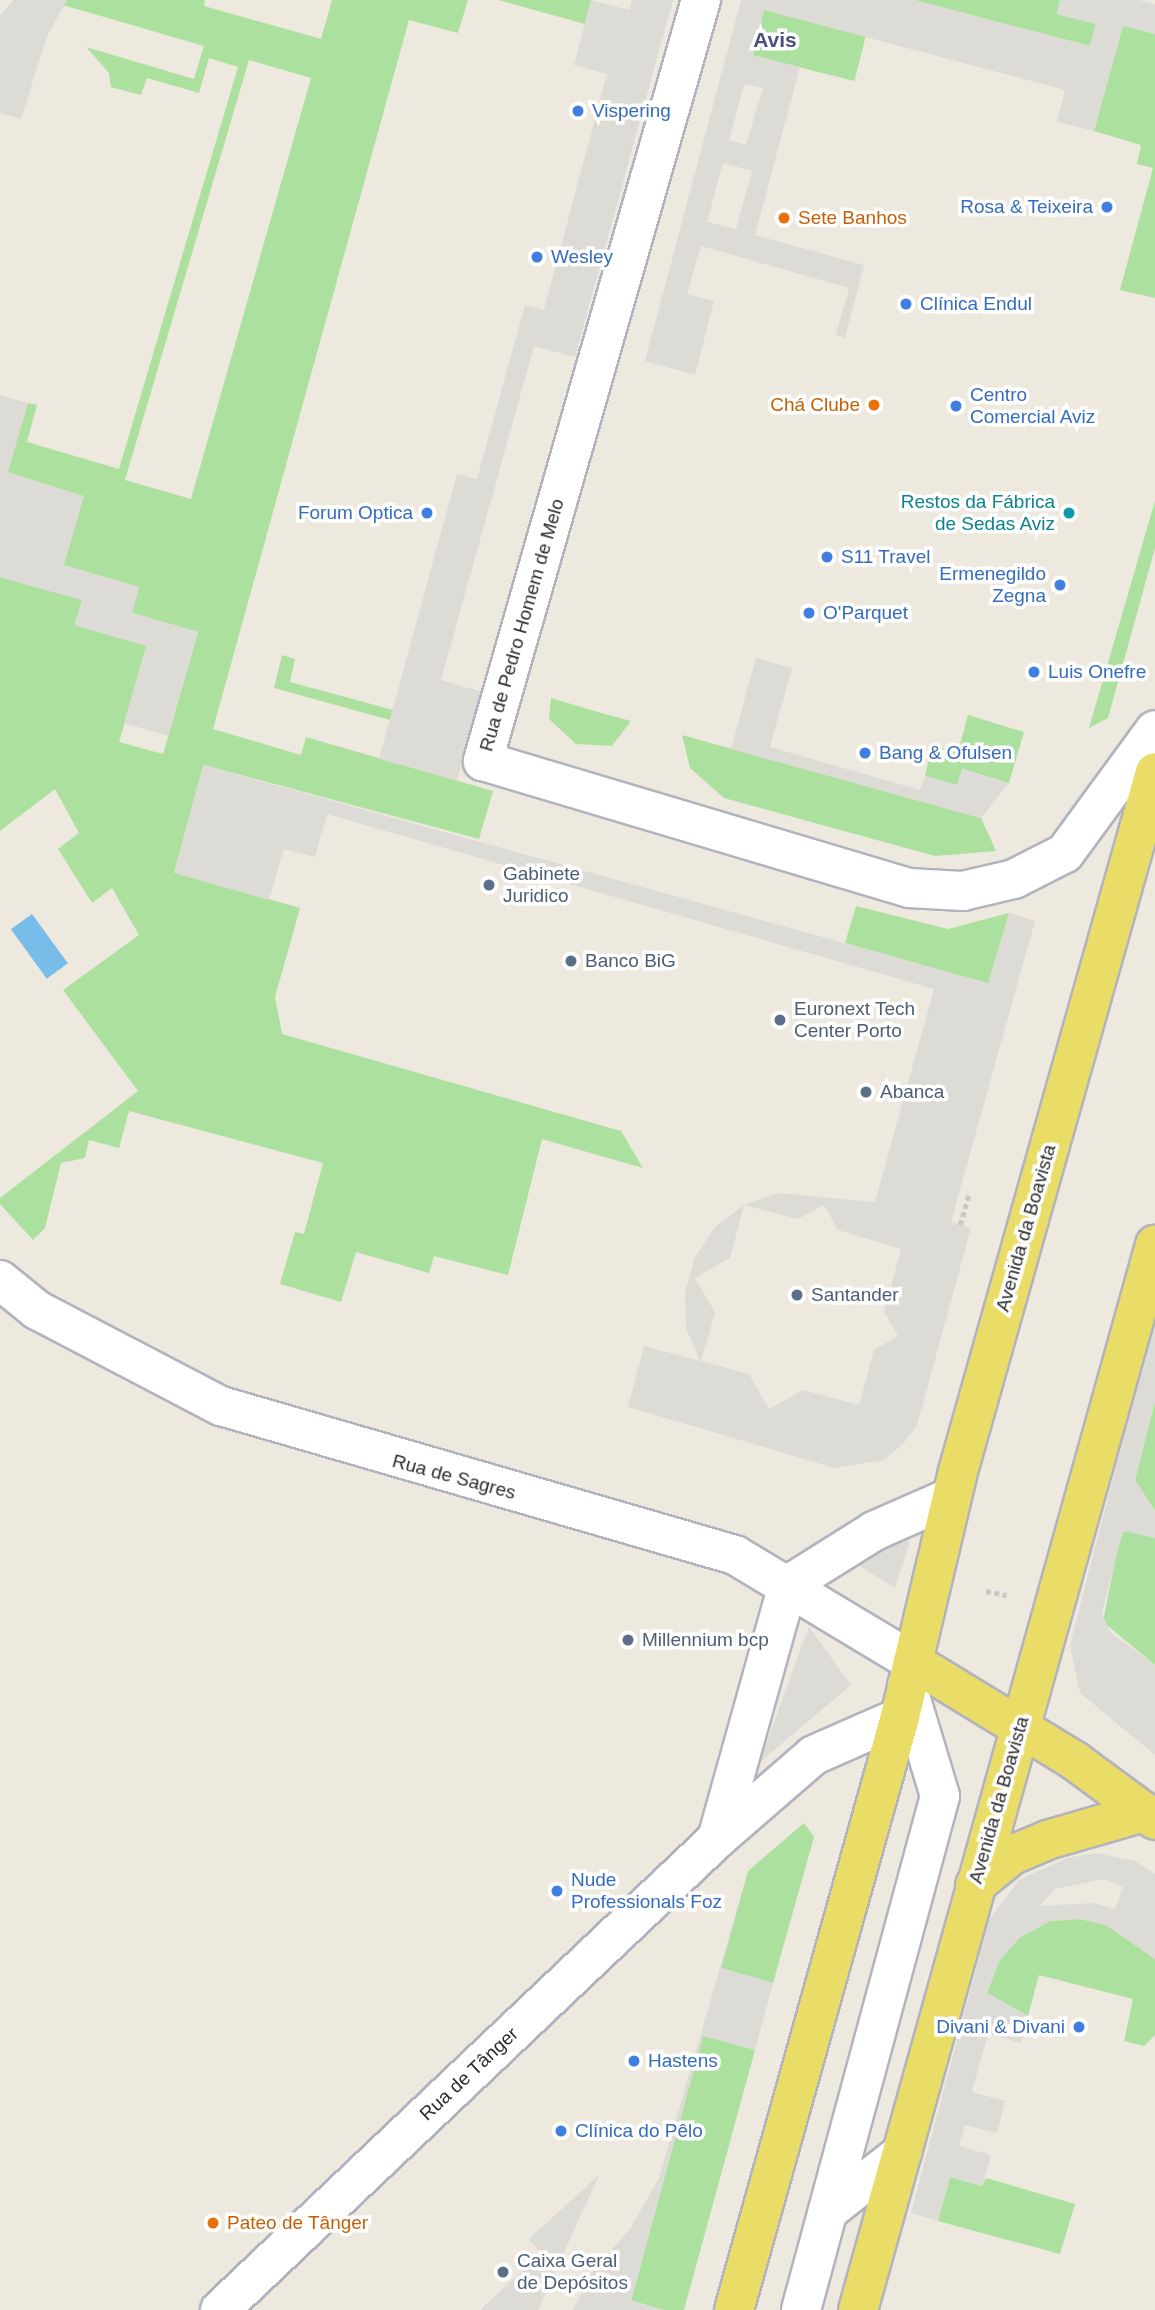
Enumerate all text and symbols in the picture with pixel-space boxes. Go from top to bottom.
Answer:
district label: Avis [753,27,797,53]
place label: Vispering [592,100,671,122]
marker: Vispering [570,103,586,119]
place label: Rosa & Teixeira [960,196,1093,218]
marker: Rosa & Teixeira [1099,199,1115,215]
place label: Sete Banhos [798,207,907,229]
marker: Sete Banhos [776,210,792,226]
place label: Wesley [551,246,613,268]
marker: Wesley [529,249,545,265]
place label: Clínica Endul [920,293,1032,315]
marker: Clínica Endul [898,296,914,312]
place label: Centro Comercial Aviz [970,384,1096,428]
place label: Chá Clube [770,394,860,416]
marker: Chá Clube [866,397,882,413]
marker: Centro Comercial Aviz [948,398,964,414]
place label: Restos da Fábrica de Sedas Aviz [901,491,1055,535]
street label: Rua de Pedro Homem de Melo [475,496,569,754]
place label: Forum Optica [298,502,413,524]
marker: Forum Optica [419,505,435,521]
marker: Restos da Fábrica de Sedas Aviz [1061,505,1077,521]
place label: S11 Travel [841,546,931,568]
marker: S11 Travel [819,549,835,565]
place label: Ermenegildo Zegna [939,563,1046,607]
marker: Ermenegildo Zegna [1052,577,1068,593]
place label: O'Parquet [823,602,908,624]
marker: O'Parquet [801,605,817,621]
place label: Luis Onefre [1048,661,1146,683]
marker: Luis Onefre [1026,664,1042,680]
place label: Bang & Ofulsen [879,742,1012,764]
marker: Bang & Ofulsen [857,745,873,761]
place label: Gabinete Juridico [503,863,580,907]
marker: Gabinete Juridico [481,877,497,893]
place label: Banco BiG [585,950,676,972]
marker: Banco BiG [563,953,579,969]
place label: Euronext Tech Center Porto [794,998,915,1042]
marker: Euronext Tech Center Porto [772,1012,788,1028]
place label: Abanca [880,1081,944,1103]
marker: Abanca [858,1084,874,1100]
street label: Avenida da Boavista [991,1142,1061,1314]
place label: Santander [811,1284,899,1306]
marker: Santander [789,1287,805,1303]
street label: Rua de Sagres [390,1450,518,1504]
place label: Millennium bcp [642,1629,769,1651]
marker: Millennium bcp [620,1632,636,1648]
street label: Avenida da Boavista [964,1714,1034,1886]
place label: Nude Professionals Foz [571,1869,722,1913]
marker: Nude Professionals Foz [549,1883,565,1899]
place label: Divani & Divani [936,2016,1065,2038]
marker: Divani & Divani [1071,2019,1087,2035]
street label: Rua de Tânger [415,2022,523,2126]
place label: Hastens [648,2050,718,2072]
marker: Hastens [626,2053,642,2069]
place label: Clínica do Pêlo [575,2120,703,2142]
marker: Clínica do Pêlo [553,2123,569,2139]
place label: Pateo de Tânger [227,2212,369,2234]
marker: Pateo de Tânger [205,2215,221,2231]
place label: Caixa Geral de Depósitos [517,2250,628,2294]
marker: Caixa Geral de Depósitos [495,2264,511,2280]

